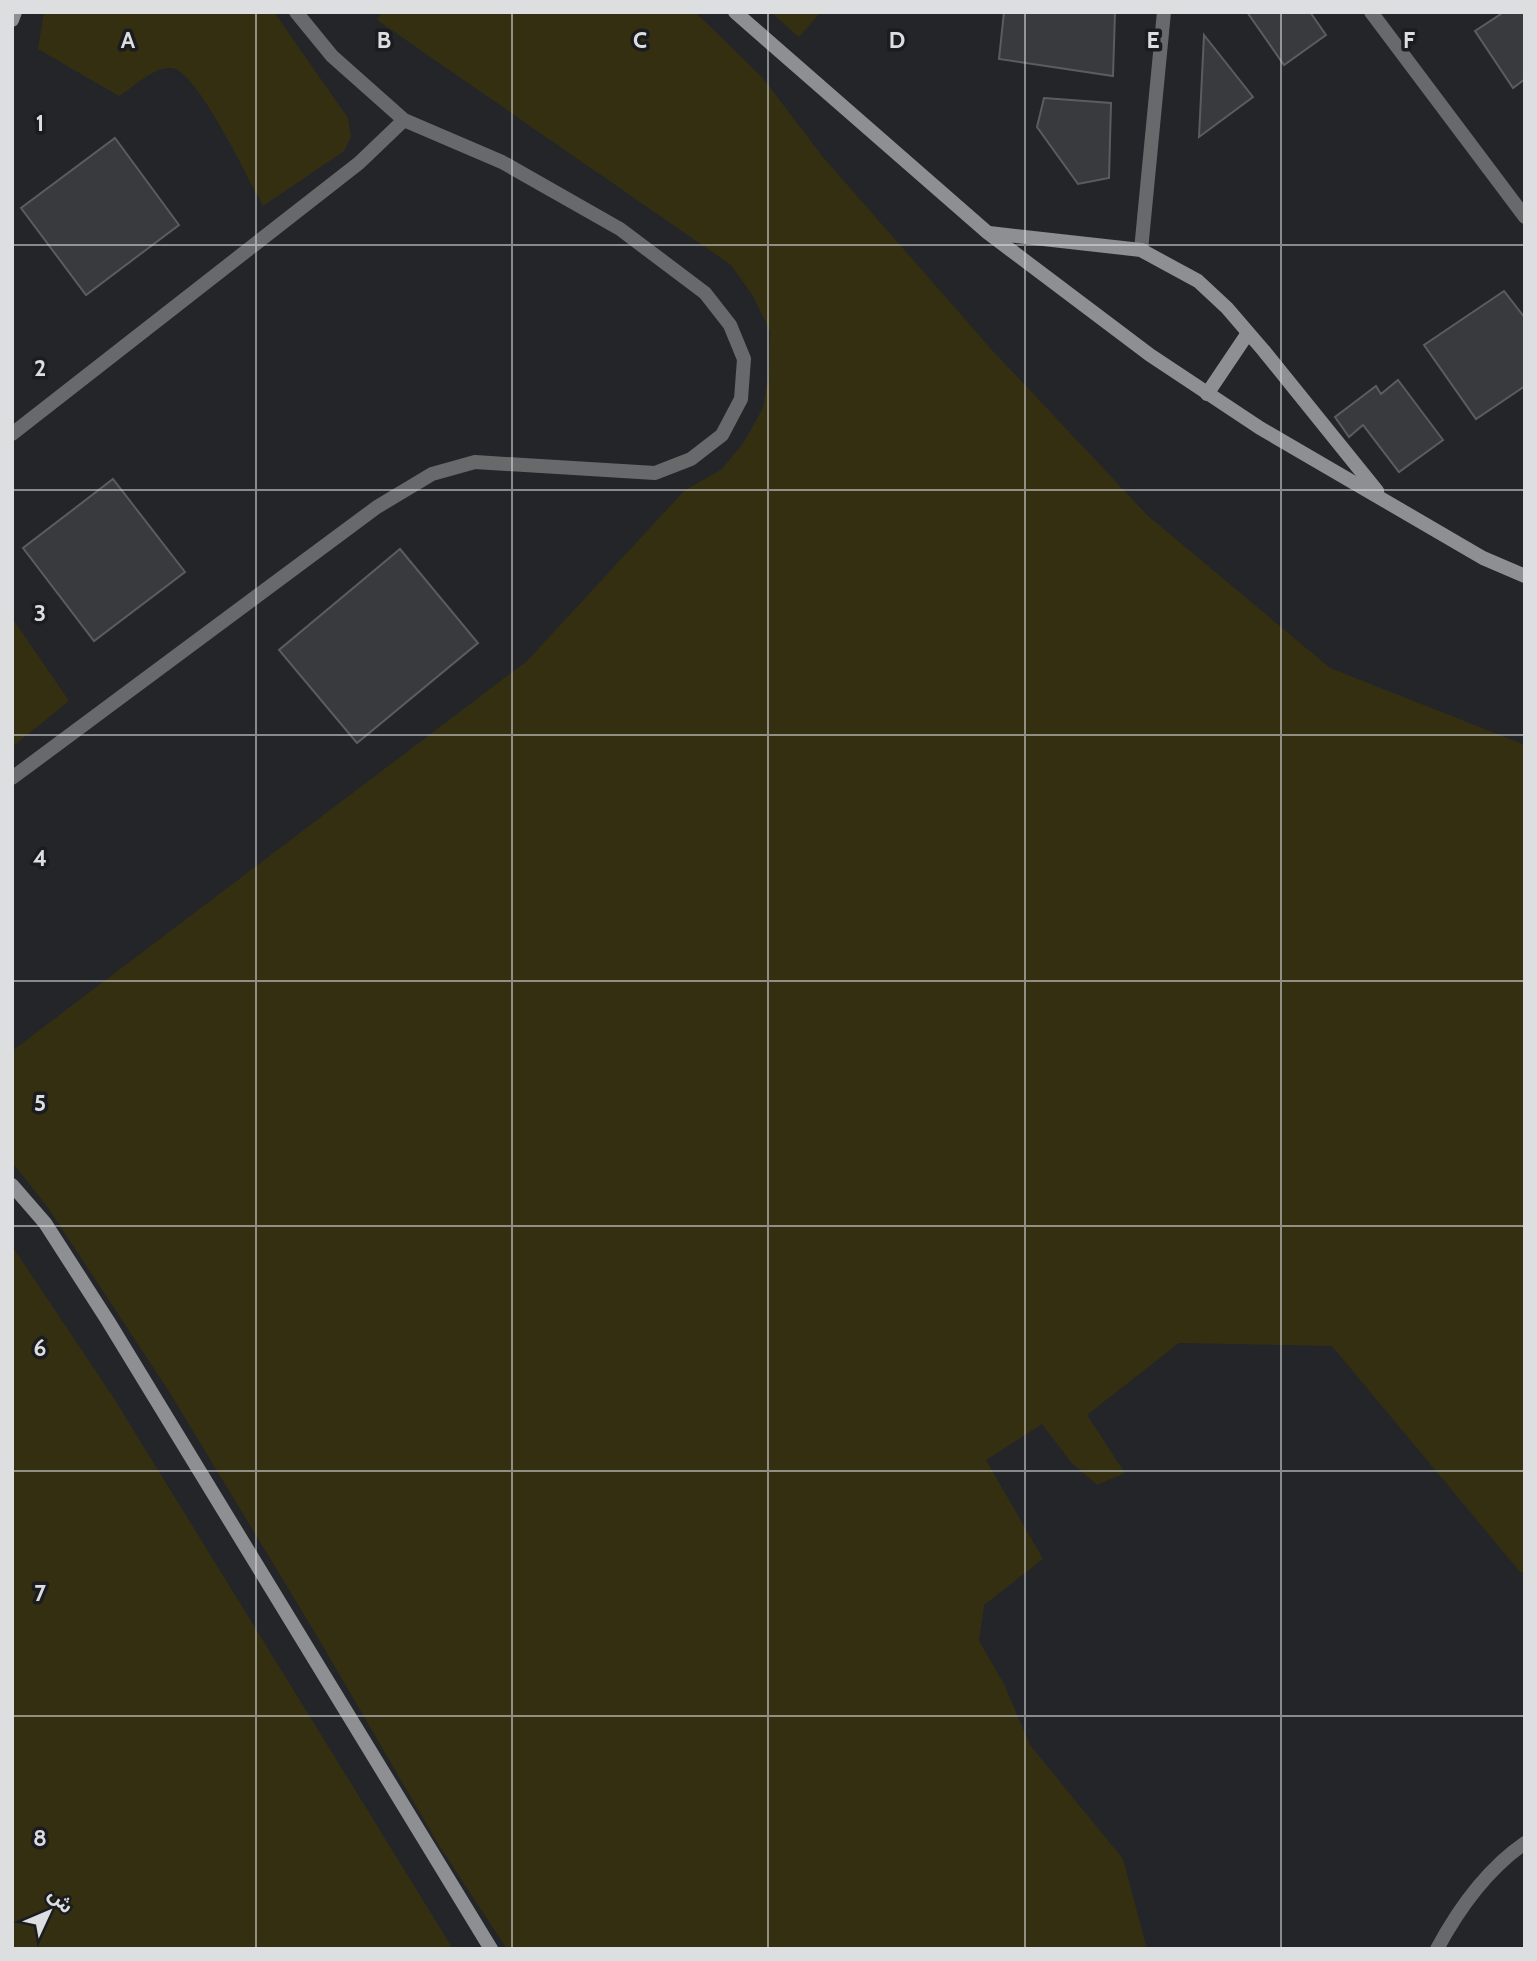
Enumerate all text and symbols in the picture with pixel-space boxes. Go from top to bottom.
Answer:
text: A [121,26,136,54]
text: B [377,26,391,54]
text: C [633,26,647,54]
text: D [889,26,905,54]
text: E [1146,26,1160,54]
text: F [1403,26,1415,54]
text: 1 [36,109,44,137]
text: 2 [34,354,46,382]
text: 3 [34,599,46,627]
text: 4 [33,844,47,872]
text: 5 [34,1089,46,1117]
text: 6 [34,1334,46,1362]
text: 7 [34,1579,46,1607]
text: 8 [33,1824,47,1852]
north arrow [14,1877,84,1947]
text: ش [44,1883,78,1918]

